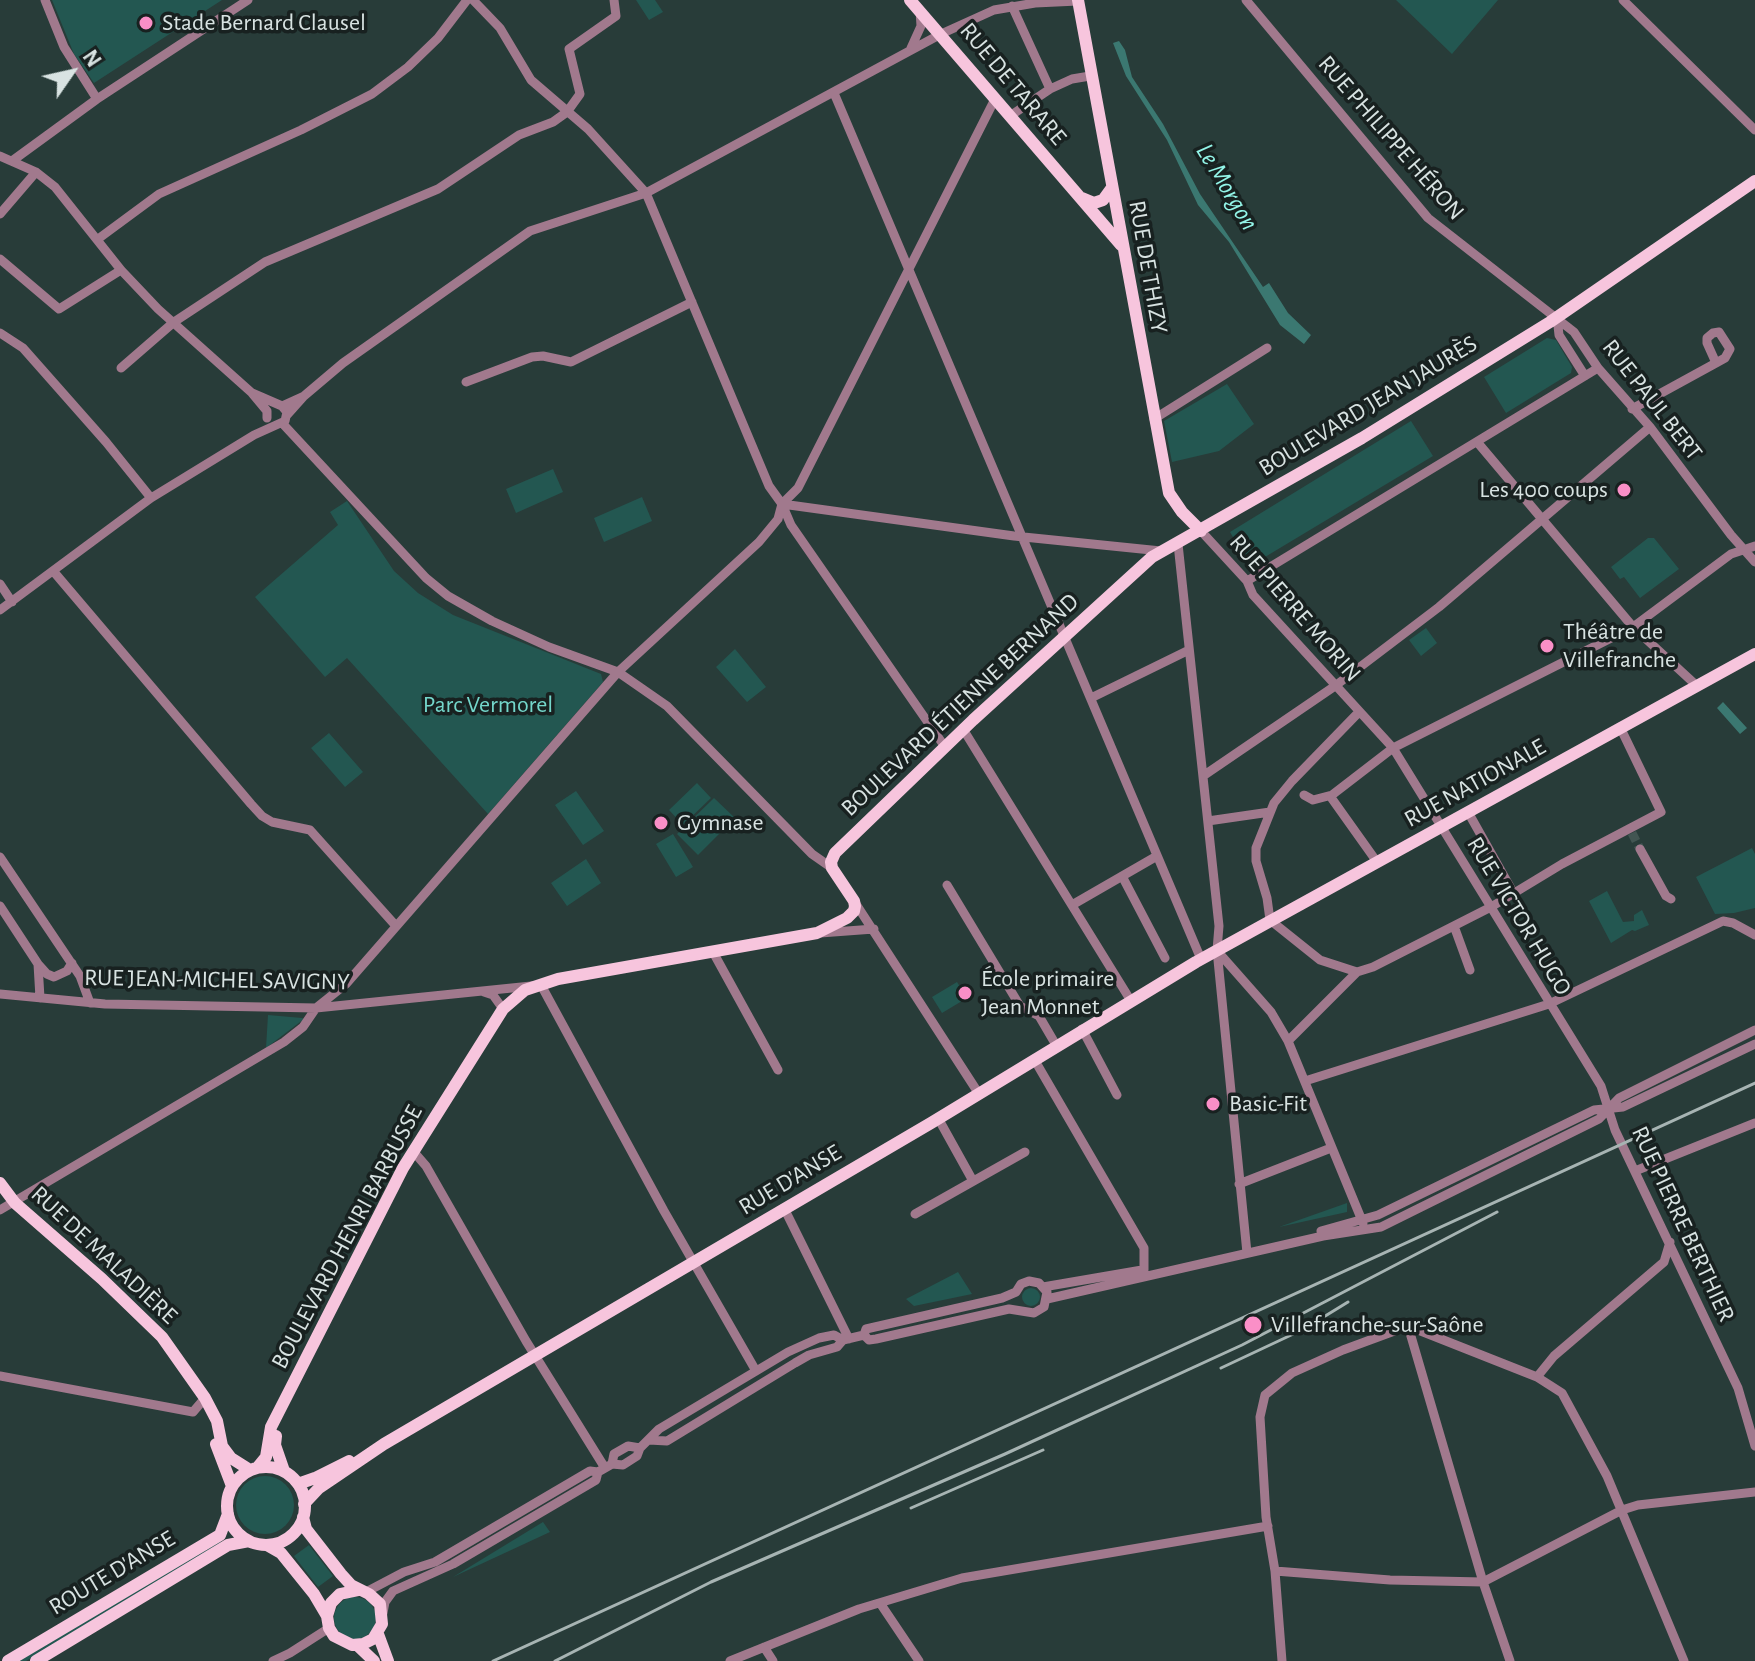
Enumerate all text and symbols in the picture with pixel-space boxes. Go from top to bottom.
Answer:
place label: Stade Bernard Clausel [162,9,366,37]
marker: Stade Bernard Clausel [137,14,155,32]
street label: RUE DE TARARE [953,17,1073,151]
north arrow [32,32,112,112]
text: N [78,46,105,71]
street label: RUE PHILIPPE HÉRON [1312,50,1470,226]
water label: Le Morgon [1189,138,1265,236]
street label: RUE DE THIZY [1122,198,1174,336]
street label: BOULEVARD JEAN JAURÈS [1254,329,1482,483]
street label: RUE PAUL BERT [1596,334,1708,466]
place label: Les 400 coups [1479,476,1608,504]
marker: Les 400 coups [1615,481,1633,499]
street label: RUE PIERRE MORIN [1223,528,1367,688]
street label: BOULEVARD ÉTIENNE BERNAND [835,587,1085,823]
place label: Théâtre de Villefranche [1563,618,1676,674]
marker: Théâtre de Villefranche [1538,637,1556,655]
park label: Parc Vermorel [423,691,553,719]
street label: RUE NATIONALE [1399,732,1551,834]
place label: Gymnase [677,809,764,837]
marker: Gymnase [652,814,670,832]
street label: RUE VICTOR HUGO [1460,832,1578,1000]
street label: RUE JEAN-MICHEL SAVIGNY [84,963,350,997]
place label: École primaire Jean Monnet [981,965,1114,1021]
marker: École primaire Jean Monnet [956,984,974,1002]
place label: Basic-Fit [1229,1090,1307,1118]
marker: Basic-Fit [1204,1095,1222,1113]
street label: BOULEVARD HENRI BARBUSSE [265,1100,429,1374]
street label: RUE PIERRE BERTHIER [1625,1122,1741,1326]
street label: RUE D'ANSE [734,1138,846,1222]
street label: RUE DE MALADIÈRE [25,1180,183,1330]
place label: Villefranche-sur-Saône [1271,1311,1484,1339]
marker: Villefranche-sur-Saône [1242,1314,1264,1336]
street label: ROUTE D'ANSE [44,1524,180,1622]

